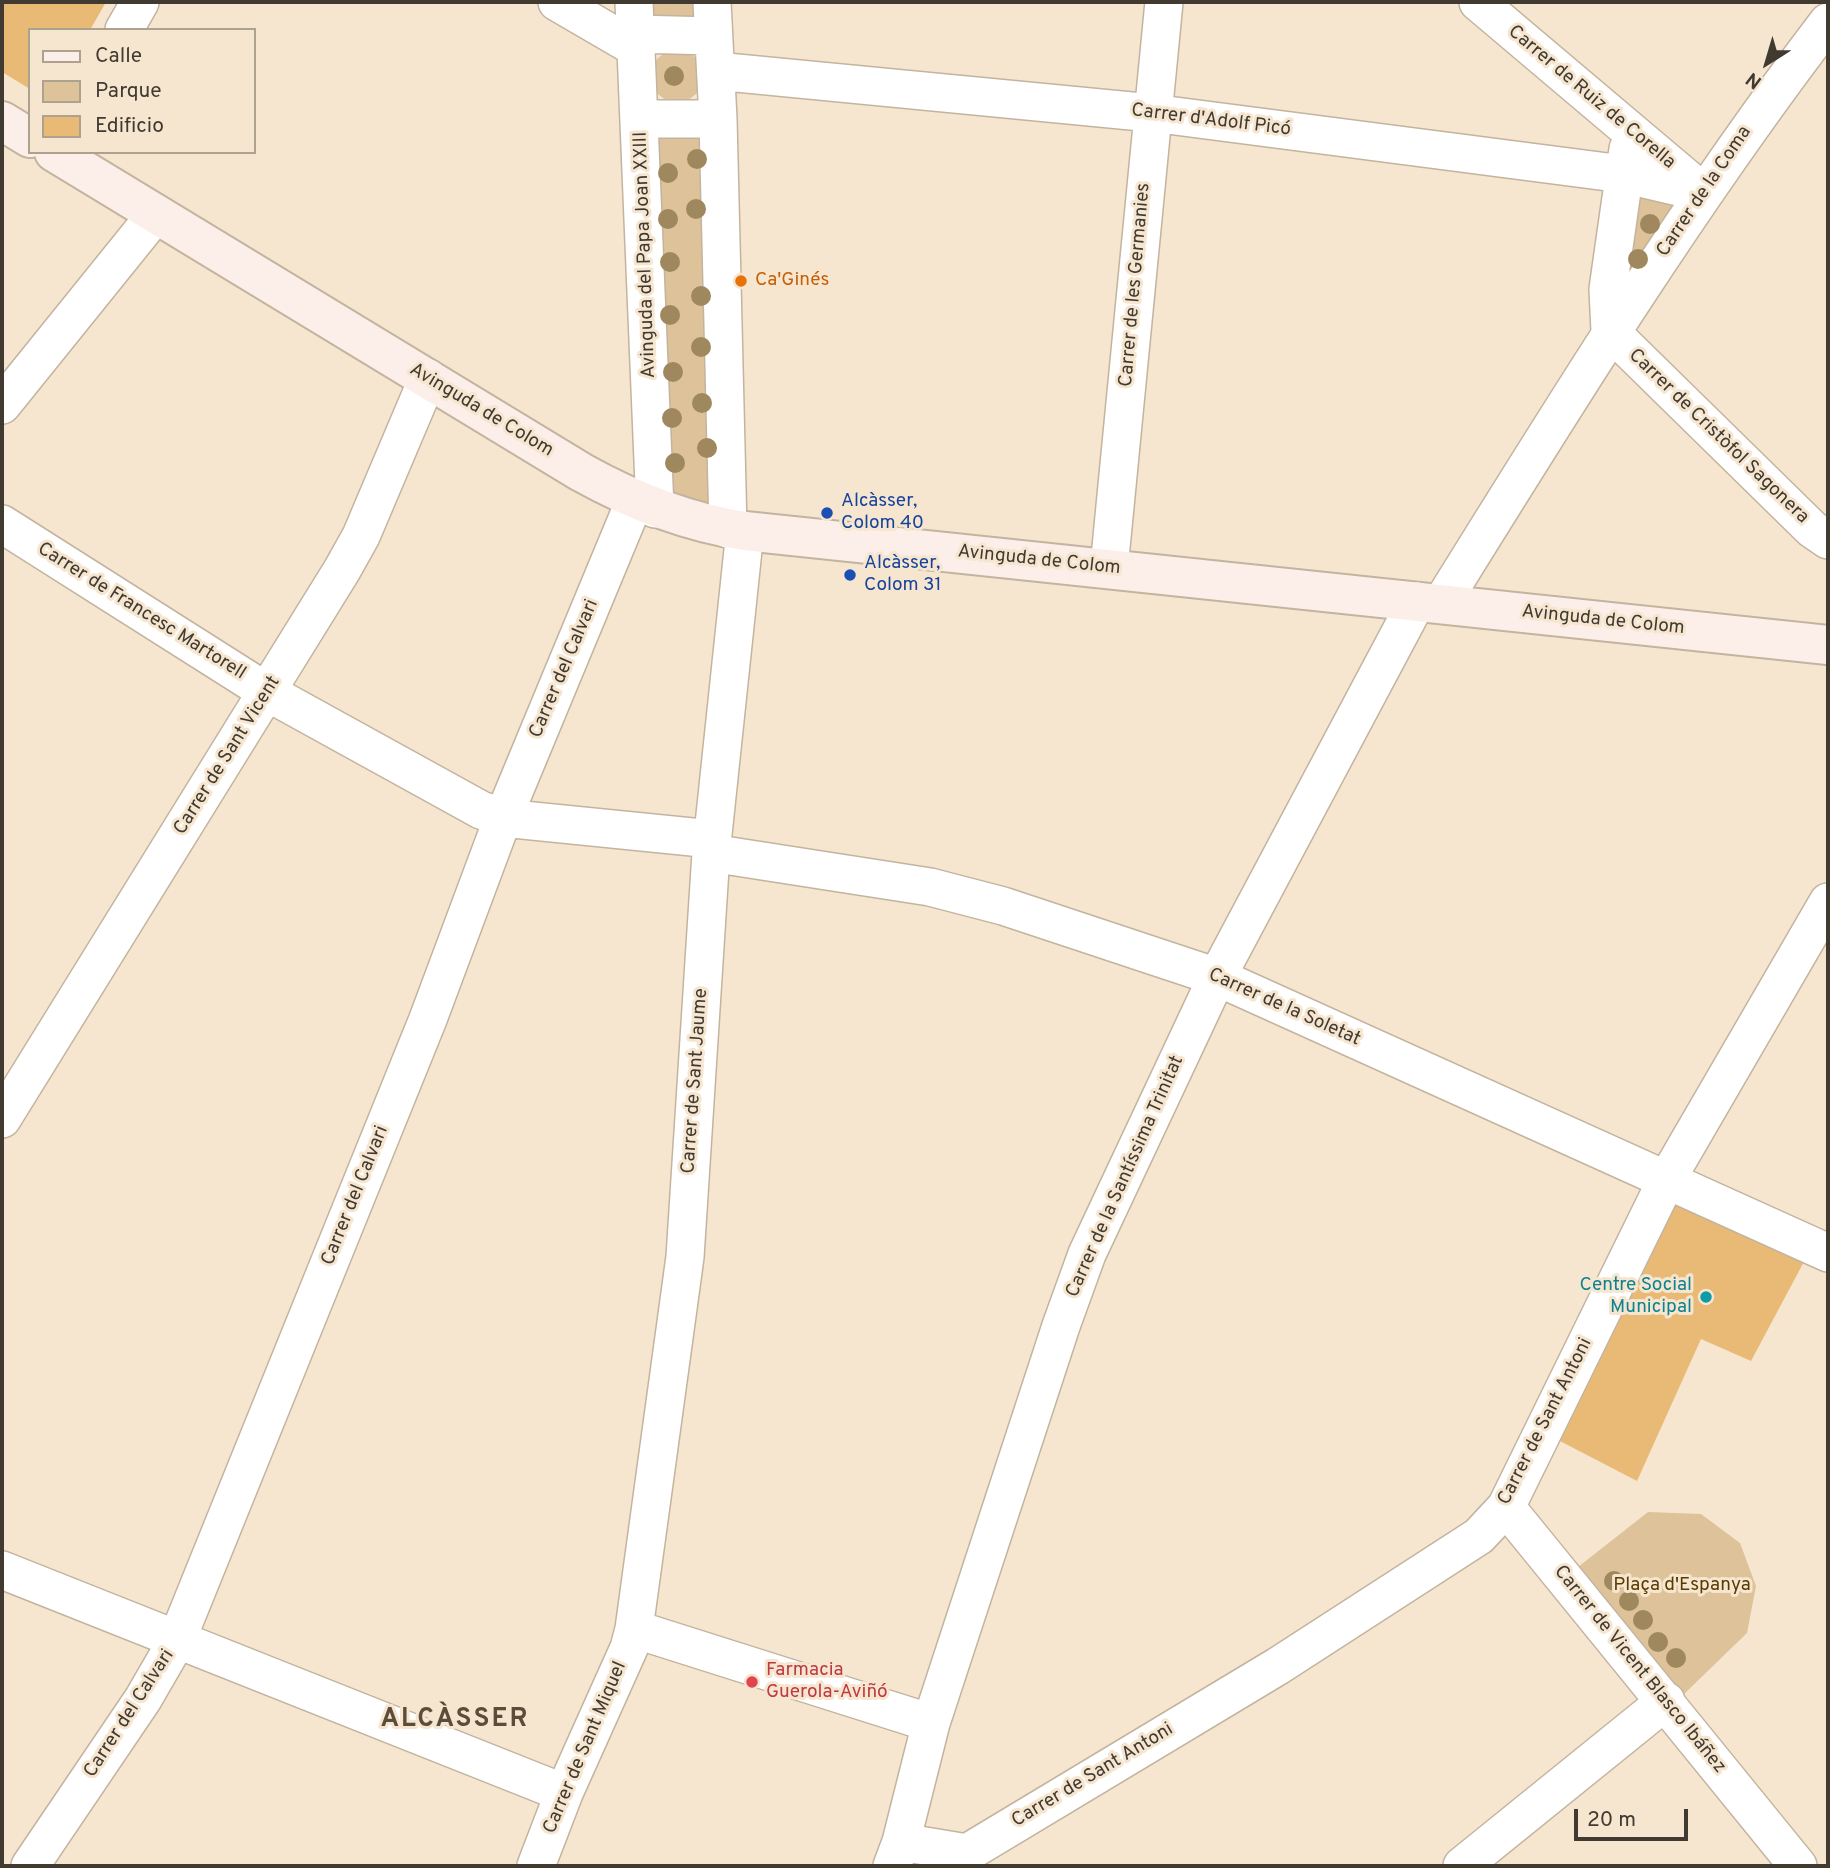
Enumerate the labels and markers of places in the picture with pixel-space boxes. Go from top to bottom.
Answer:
place label: Ca'Ginés [755,270,829,292]
marker: Ca'Ginés [733,273,749,289]
place label: Alcàsser, Colom 40 [841,491,924,535]
marker: Alcàsser, Colom 40 [819,505,835,521]
place label: Alcàsser, Colom 31 [864,553,942,597]
marker: Alcàsser, Colom 31 [842,567,858,583]
place label: Centre Social Municipal [1580,1275,1692,1319]
marker: Centre Social Municipal [1698,1289,1714,1305]
place label: Farmacia Guerola-Aviñó [766,1660,888,1704]
marker: Farmacia Guerola-Aviñó [744,1674,760,1690]

